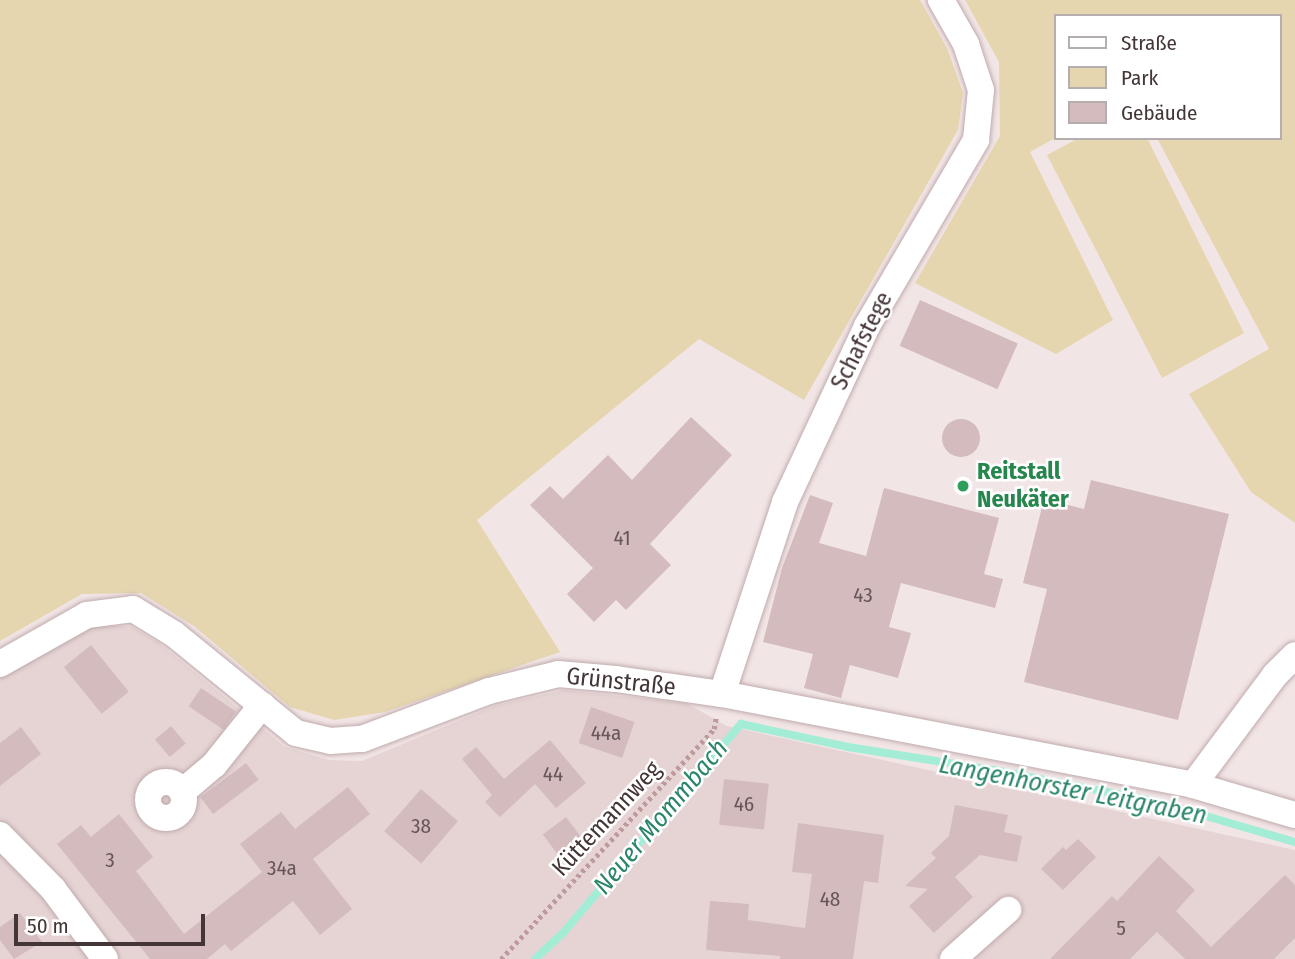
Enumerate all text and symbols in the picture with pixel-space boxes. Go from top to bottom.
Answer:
legend [1054,14,1281,140]
text: Straße [1121,30,1177,56]
text: Park [1121,65,1158,91]
text: Gebäude [1121,100,1197,126]
street label: Schafstege [825,287,899,395]
place label: Reitstall Neukäter [977,458,1069,514]
marker: Reitstall Neukäter [955,478,971,494]
house number: 41 [613,525,631,551]
house number: 43 [853,582,873,608]
street label: Grünstraße [565,662,677,702]
house number: 44a [591,720,621,746]
water label: Neuer Mommbach [587,733,735,901]
water label: Langenhorster Leitgraben [936,749,1210,831]
street label: Küttemannweg [546,756,668,882]
house number: 44 [543,761,563,787]
house number: 46 [734,791,754,817]
house number: 38 [411,813,431,839]
house number: 3 [105,847,115,873]
house number: 34a [267,855,297,881]
house number: 48 [820,886,840,912]
scale bar [18,900,208,944]
text: 50 m [27,913,69,939]
house number: 5 [1116,915,1126,941]

